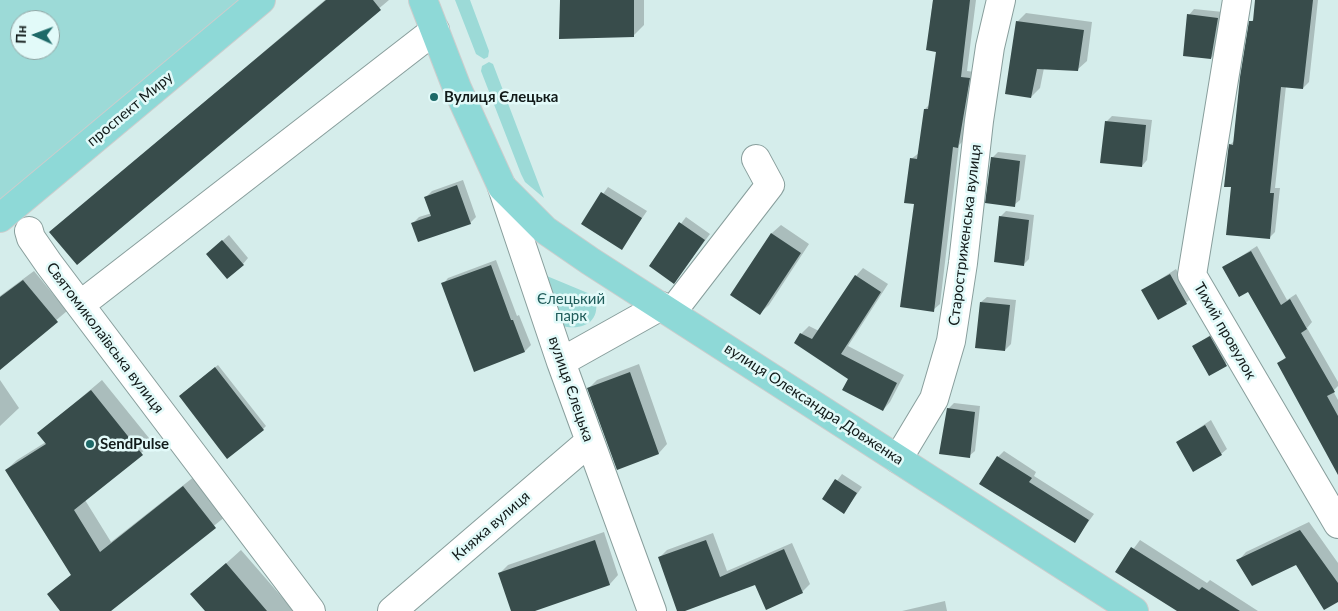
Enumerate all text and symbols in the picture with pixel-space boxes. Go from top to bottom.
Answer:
north arrow [10,10,60,60]
text: Пн [12,25,29,44]
street label: проспект Миру [83,68,177,150]
place label: Вулиця Єлецька [444,88,558,106]
marker: Вулиця Єлецька [428,91,440,103]
street label: Старостриженська вулиця [945,143,985,327]
street label: Святомиколаївська вулиця [42,259,168,417]
street label: Тихий провулок [1190,279,1260,383]
park label: Єлецький парк [537,290,605,325]
street label: вулиця Єлецька [545,334,597,444]
street label: вулиця Олександра Довженка [721,339,907,469]
place label: SendPulse [100,435,169,453]
marker: SendPulse [84,438,96,450]
street label: Княжа вулиця [448,487,534,565]

